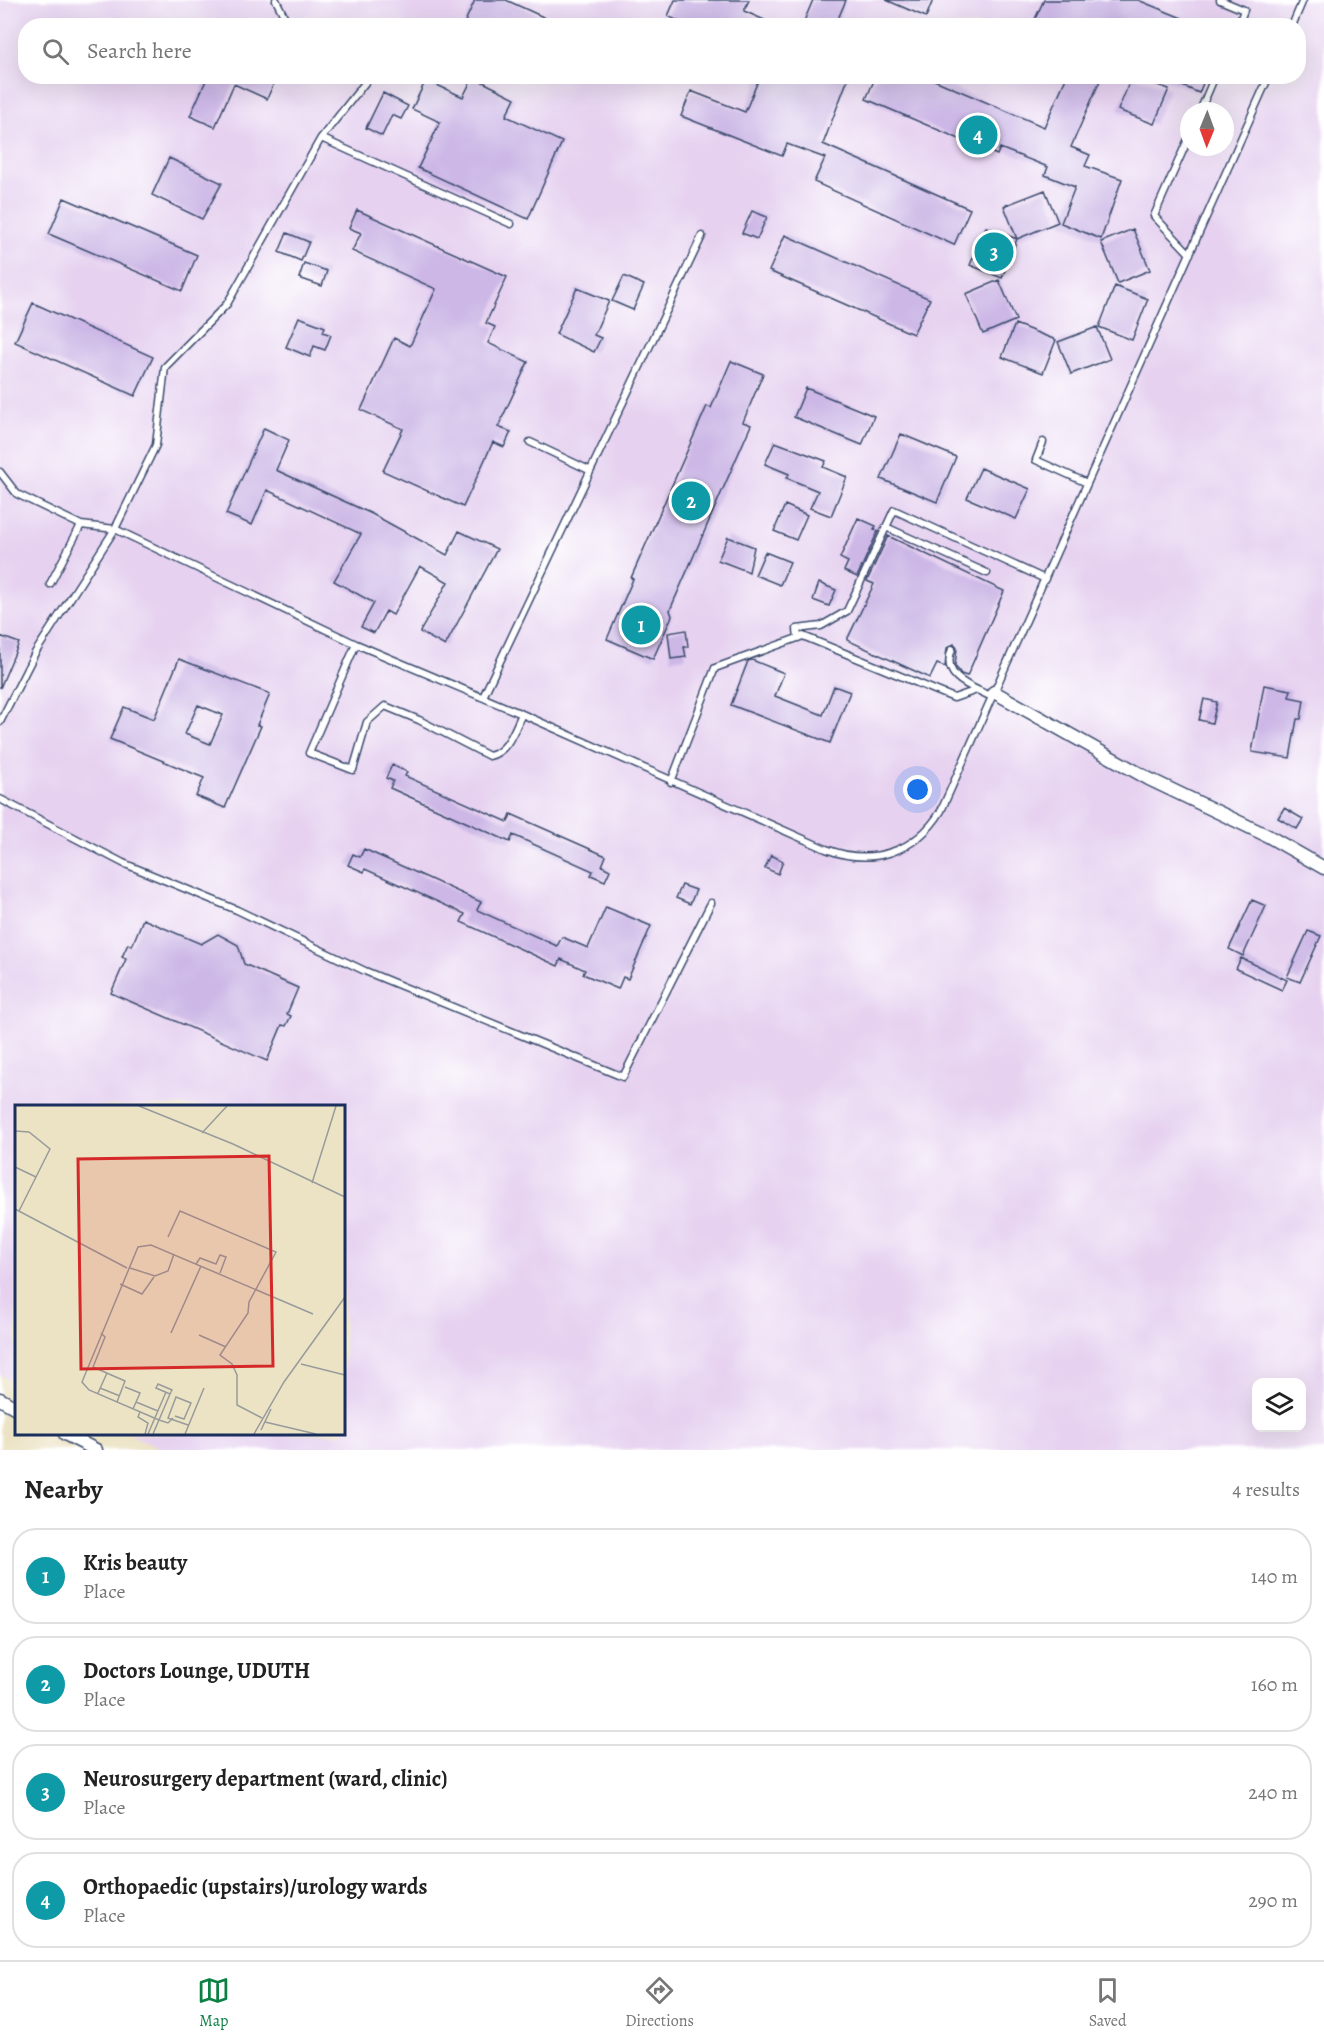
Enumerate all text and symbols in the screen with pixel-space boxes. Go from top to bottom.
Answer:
search box [18,18,1306,84]
icon: search [39,35,72,68]
text: Search here [87,36,192,66]
north arrow [1180,102,1234,156]
pin: 4 [958,112,998,158]
pin: 3 [974,230,1014,274]
pin: 2 [672,478,710,524]
pin: 1 [622,602,660,648]
your location [903,775,932,804]
inset map [15,1105,345,1435]
map controls [1252,1378,1306,1432]
button: layers [1252,1378,1306,1432]
text: Nearby [24,1472,103,1507]
text: 4 results [1232,1476,1300,1503]
text: Kris beauty [83,1548,187,1578]
text: 1 [42,1563,49,1590]
text: 140 m [1251,1563,1298,1590]
text: Place [83,1578,125,1605]
text: Doctors Lounge, UDUTH [83,1656,310,1686]
text: 2 [41,1671,50,1698]
text: 160 m [1251,1671,1298,1698]
text: Place [83,1686,125,1713]
text: Neurosurgery department (ward, clinic) [83,1764,448,1794]
text: 3 [41,1779,50,1806]
text: 240 m [1248,1779,1298,1806]
text: Place [83,1794,125,1821]
text: Orthopaedic (upstairs)/urology wards [83,1872,427,1902]
text: 4 [41,1887,50,1914]
text: 290 m [1248,1887,1298,1914]
text: Place [83,1902,125,1929]
tab: Map [197,1974,230,2032]
tab: Directions [625,1974,694,2032]
tab: Saved [1089,1974,1127,2032]

